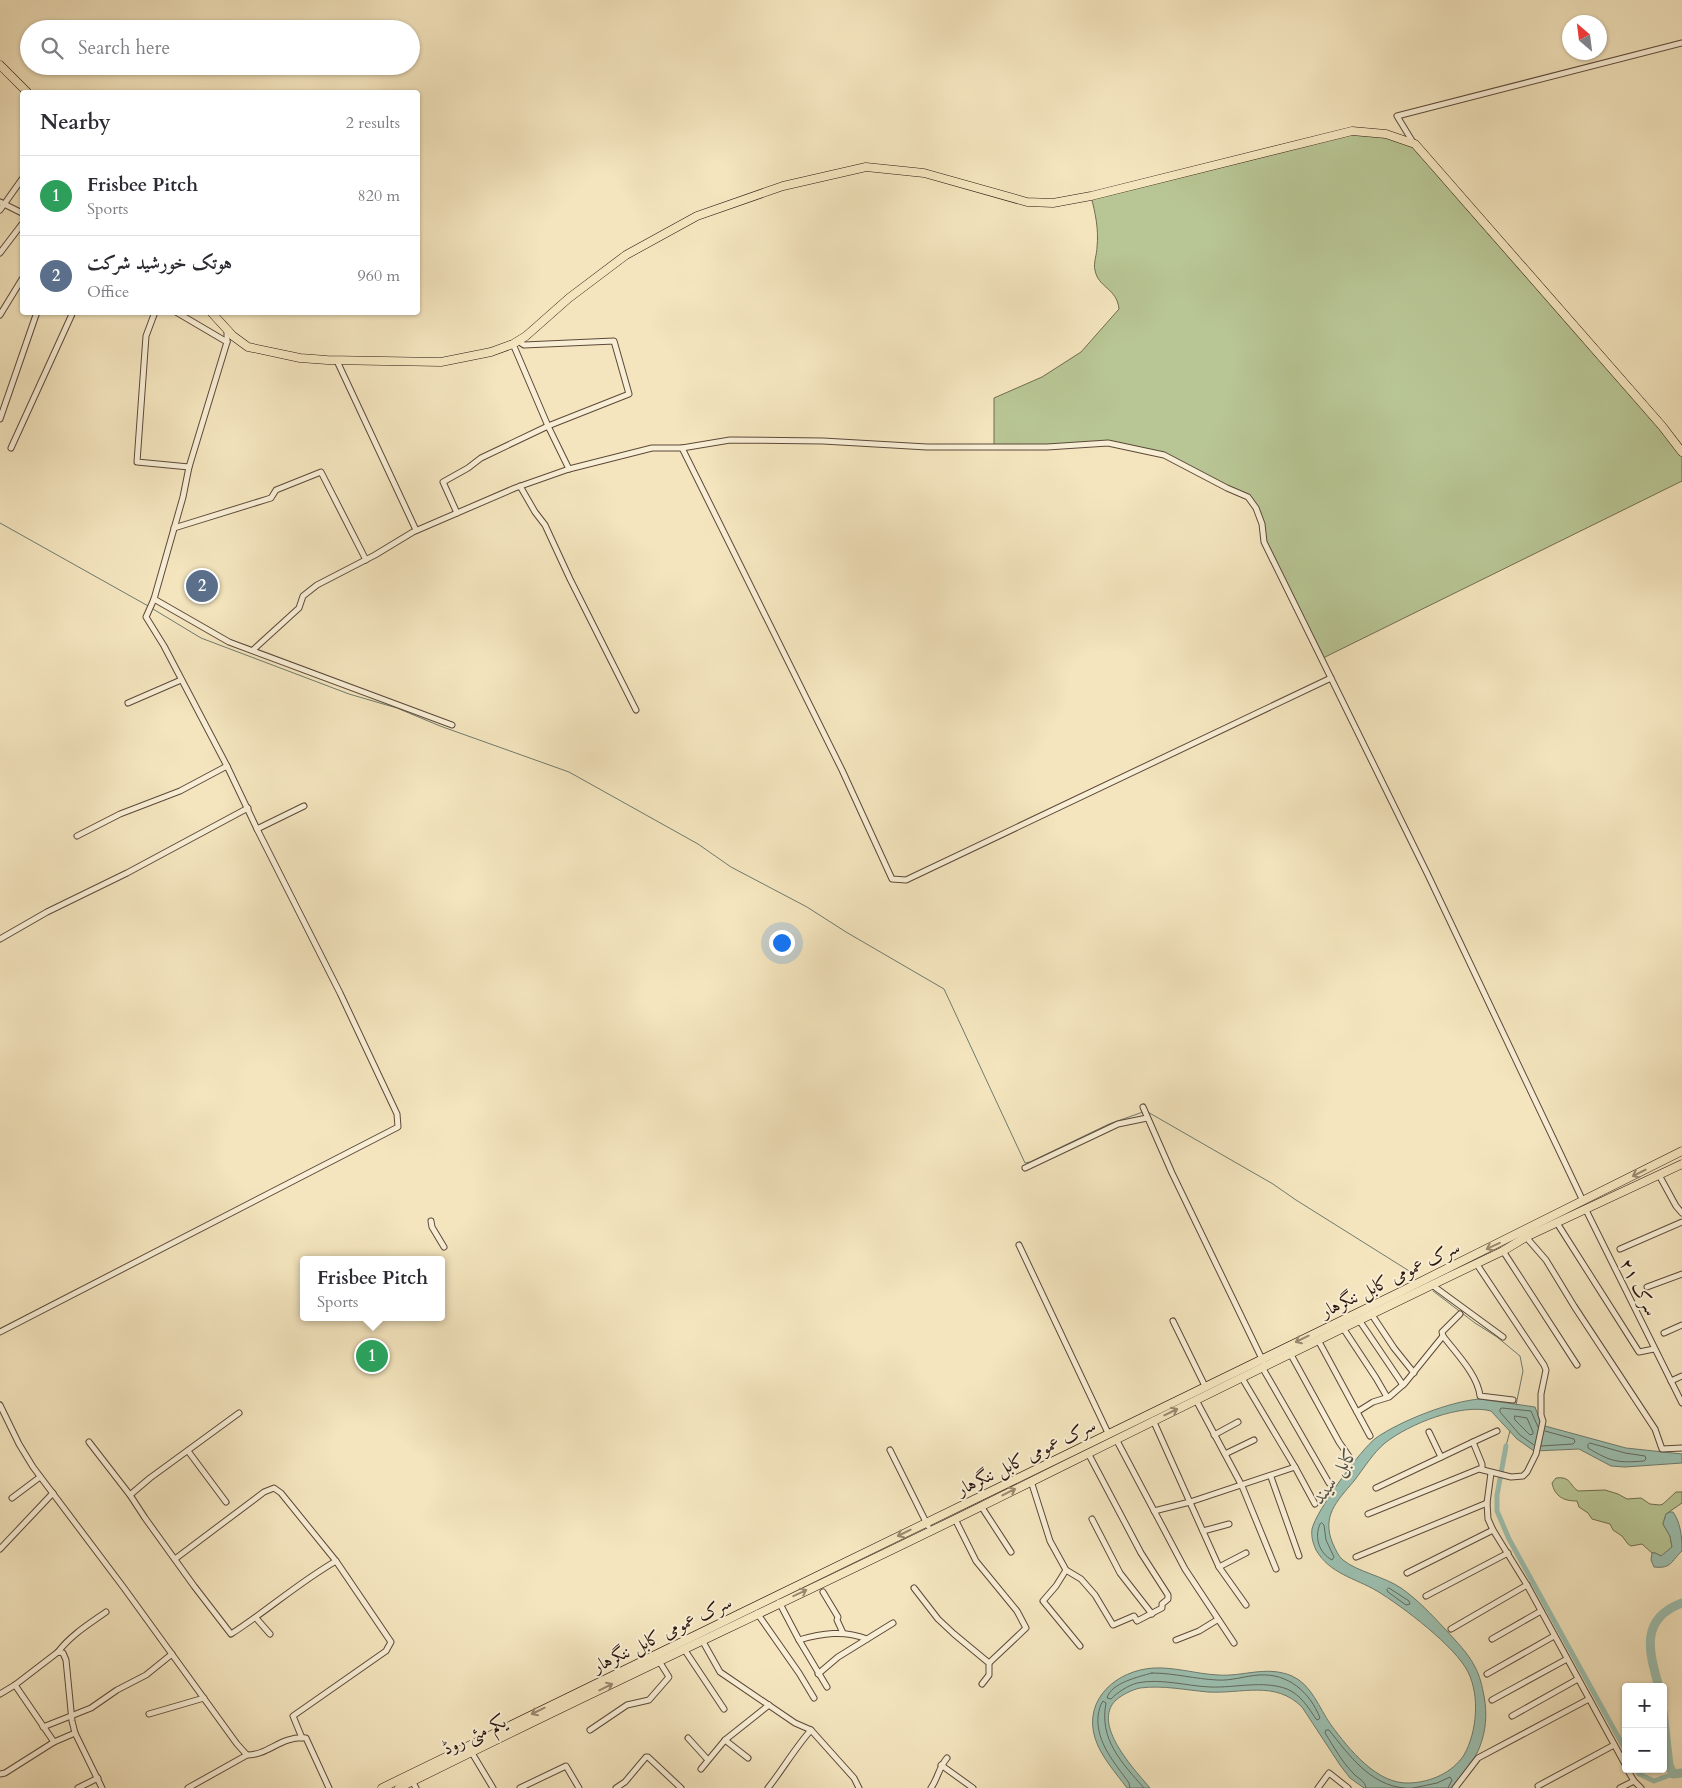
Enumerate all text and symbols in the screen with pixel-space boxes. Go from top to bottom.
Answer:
north arrow [1562,15,1607,60]
search box [20,20,420,75]
icon: search [38,34,66,62]
text: Search here [78,35,170,61]
text: Nearby [40,108,111,137]
text: 2 results [346,112,400,134]
text: Frisbee Pitch [87,172,198,198]
text: 1 [52,185,60,207]
text: 820 m [358,185,400,207]
text: Sports [87,198,128,220]
text: هوتک خورشید شرکت [87,250,232,276]
text: 2 [52,265,60,287]
text: 960 m [358,265,400,287]
text: Office [87,281,129,303]
pin: 2 [186,567,218,605]
your location [769,930,795,956]
one-way arrow [1631,1168,1646,1178]
street label: سرک عمومی کابل ننگرهار [1314,1235,1464,1325]
one-way arrow [1486,1241,1501,1251]
street label: سرک ۲۱ [1614,1254,1664,1320]
popup [300,1256,445,1321]
text: Frisbee Pitch [317,1265,428,1291]
text: Sports [317,1291,358,1313]
one-way arrow [1295,1335,1310,1344]
pin: 1 [356,1337,388,1375]
one-way arrow [1163,1407,1178,1417]
street label: سرک عمومی کابل ننگرهار [950,1413,1100,1503]
water label: کابل سيند [1306,1442,1364,1510]
one-way arrow [1002,1487,1017,1497]
one-way arrow [897,1529,912,1538]
one-way arrow [792,1588,807,1597]
street label: سرک عمومی کابل ننگرهار [586,1590,736,1680]
one-way arrow [598,1682,613,1691]
map controls [1622,1683,1667,1773]
button: + [1622,1683,1667,1728]
one-way arrow [531,1707,546,1716]
street label: یکم مئی روڈ [438,1709,513,1765]
button: − [1622,1728,1667,1773]

